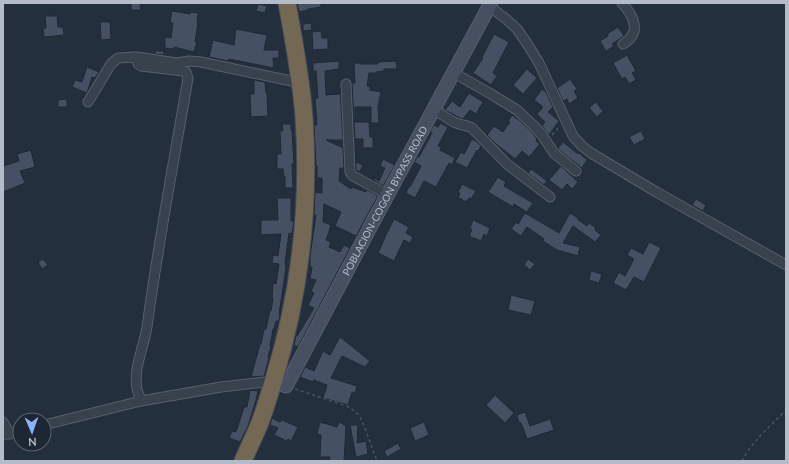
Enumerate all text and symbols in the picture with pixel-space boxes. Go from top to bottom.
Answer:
street label: POBLACION-COGON BYPASS ROAD [340,123,430,277]
north arrow [12,412,52,452]
text: N [28,436,37,449]

